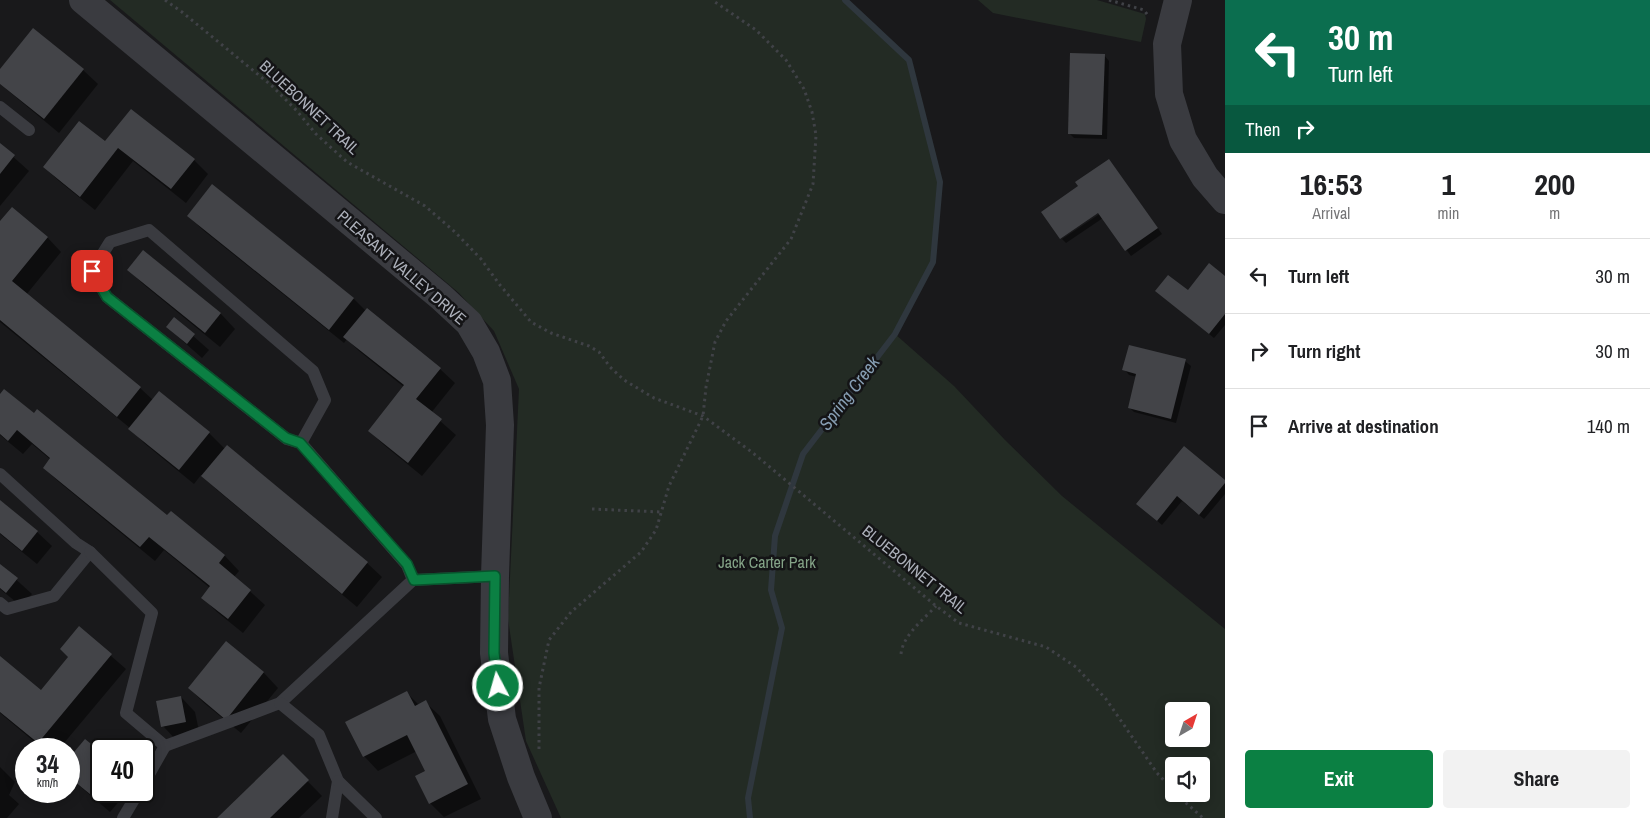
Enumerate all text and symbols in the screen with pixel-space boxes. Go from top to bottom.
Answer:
text: 30 m [1328,14,1393,61]
icon: left [1245,20,1310,85]
street label: BLUEBONNET TRAIL [255,55,365,160]
text: Turn left [1328,59,1393,89]
icon: right [1291,115,1319,143]
text: Then [1245,116,1281,142]
text: 16:53 [1300,164,1363,204]
text: 1 [1442,164,1455,204]
text: 200 [1534,164,1575,204]
text: Arrival [1312,202,1350,224]
text: min [1437,202,1459,224]
text: m [1549,202,1560,224]
street label: PLEASANT VALLEY DRIVE [333,205,471,329]
pin [71,250,113,292]
icon: arrive [78,257,106,285]
icon: left [1245,262,1273,290]
text: Turn left [1288,263,1349,289]
text: 30 m [1595,263,1630,289]
icon: right [1245,337,1273,365]
text: Turn right [1288,338,1360,364]
text: 30 m [1595,338,1630,364]
water label: Spring Creek [813,350,886,435]
icon: arrive [1245,412,1273,440]
text: Arrive at destination [1288,413,1439,439]
text: 140 m [1587,413,1630,439]
street label: BLUEBONNET TRAIL [858,520,973,619]
park label: Jack Carter Park [718,551,816,573]
position arrow [471,659,523,711]
north arrow [1165,702,1210,748]
map controls [1165,702,1210,802]
speed limit sign: 40 [90,738,155,803]
text: 34 [36,747,59,781]
button: Exit [1245,750,1433,808]
button: Share [1443,750,1630,808]
button: sound [1165,757,1210,802]
text: km/h [37,775,58,791]

